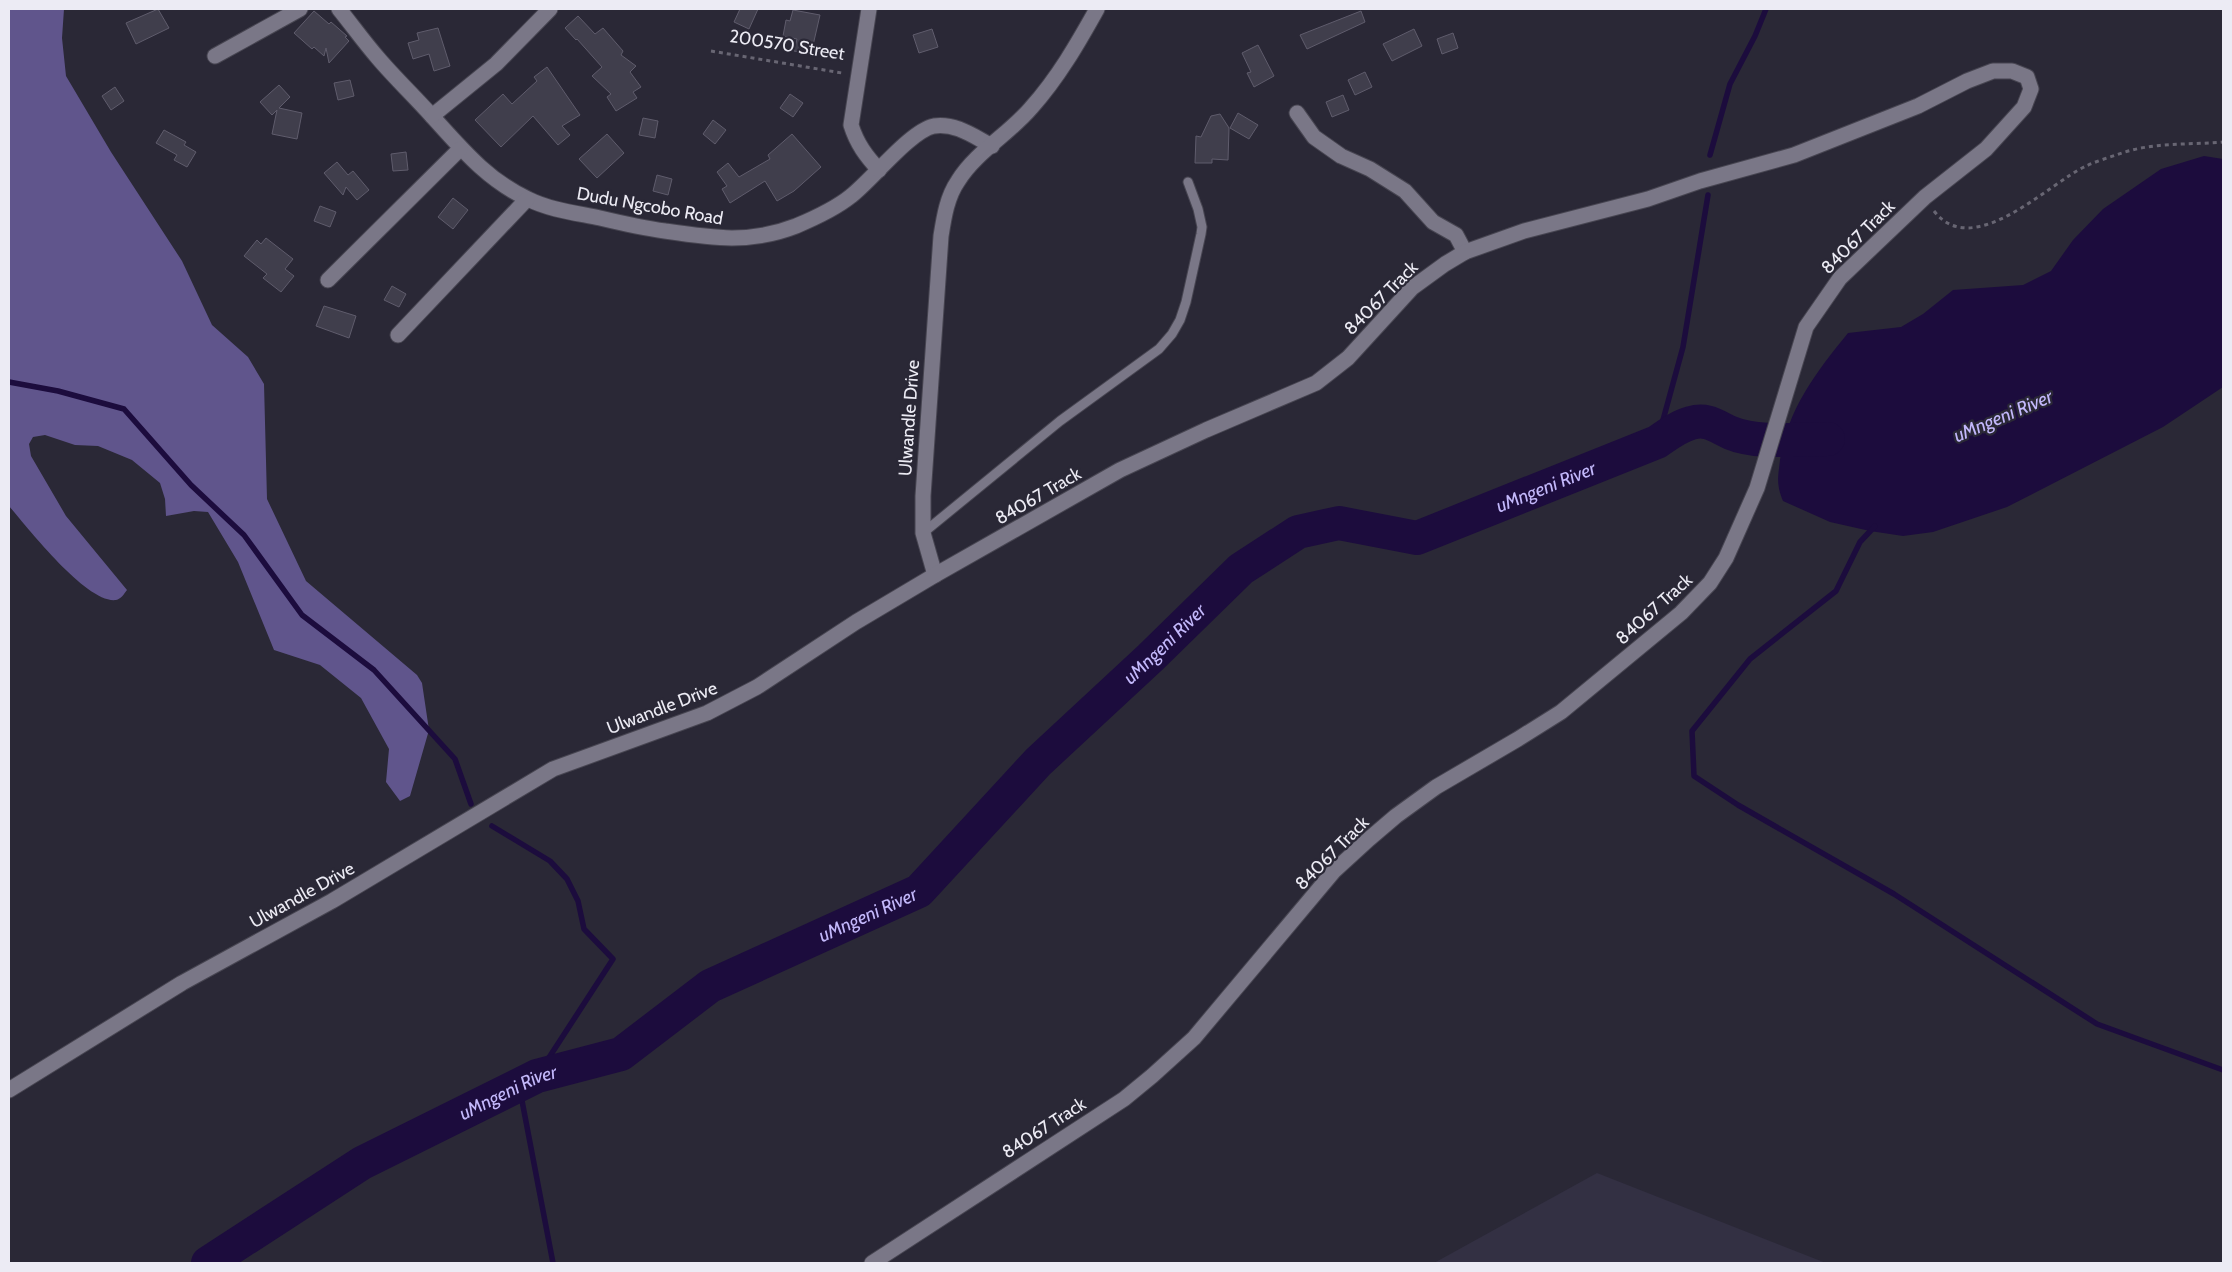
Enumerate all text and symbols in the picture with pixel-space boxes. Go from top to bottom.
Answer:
street label: 200570 Street [728,25,846,65]
street label: Dudu Ngcobo Road [575,182,725,230]
street label: 84067 Track [1816,195,1900,279]
street label: 84067 Track [1339,256,1423,340]
street label: Ulwandle Drive [894,359,924,477]
water label: uMngeni River [1950,384,2057,447]
water label: uMngeni River [1492,456,1600,517]
street label: 84067 Track [991,462,1086,529]
street label: 84067 Track [1611,568,1698,649]
water label: uMngeni River [1118,598,1211,689]
street label: Ulwandle Drive [604,677,720,739]
street label: 84067 Track [1290,811,1374,895]
street label: Ulwandle Drive [246,857,358,933]
water label: uMngeni River [815,882,922,947]
water label: uMngeni River [455,1060,560,1125]
street label: 84067 Track [998,1092,1091,1163]

